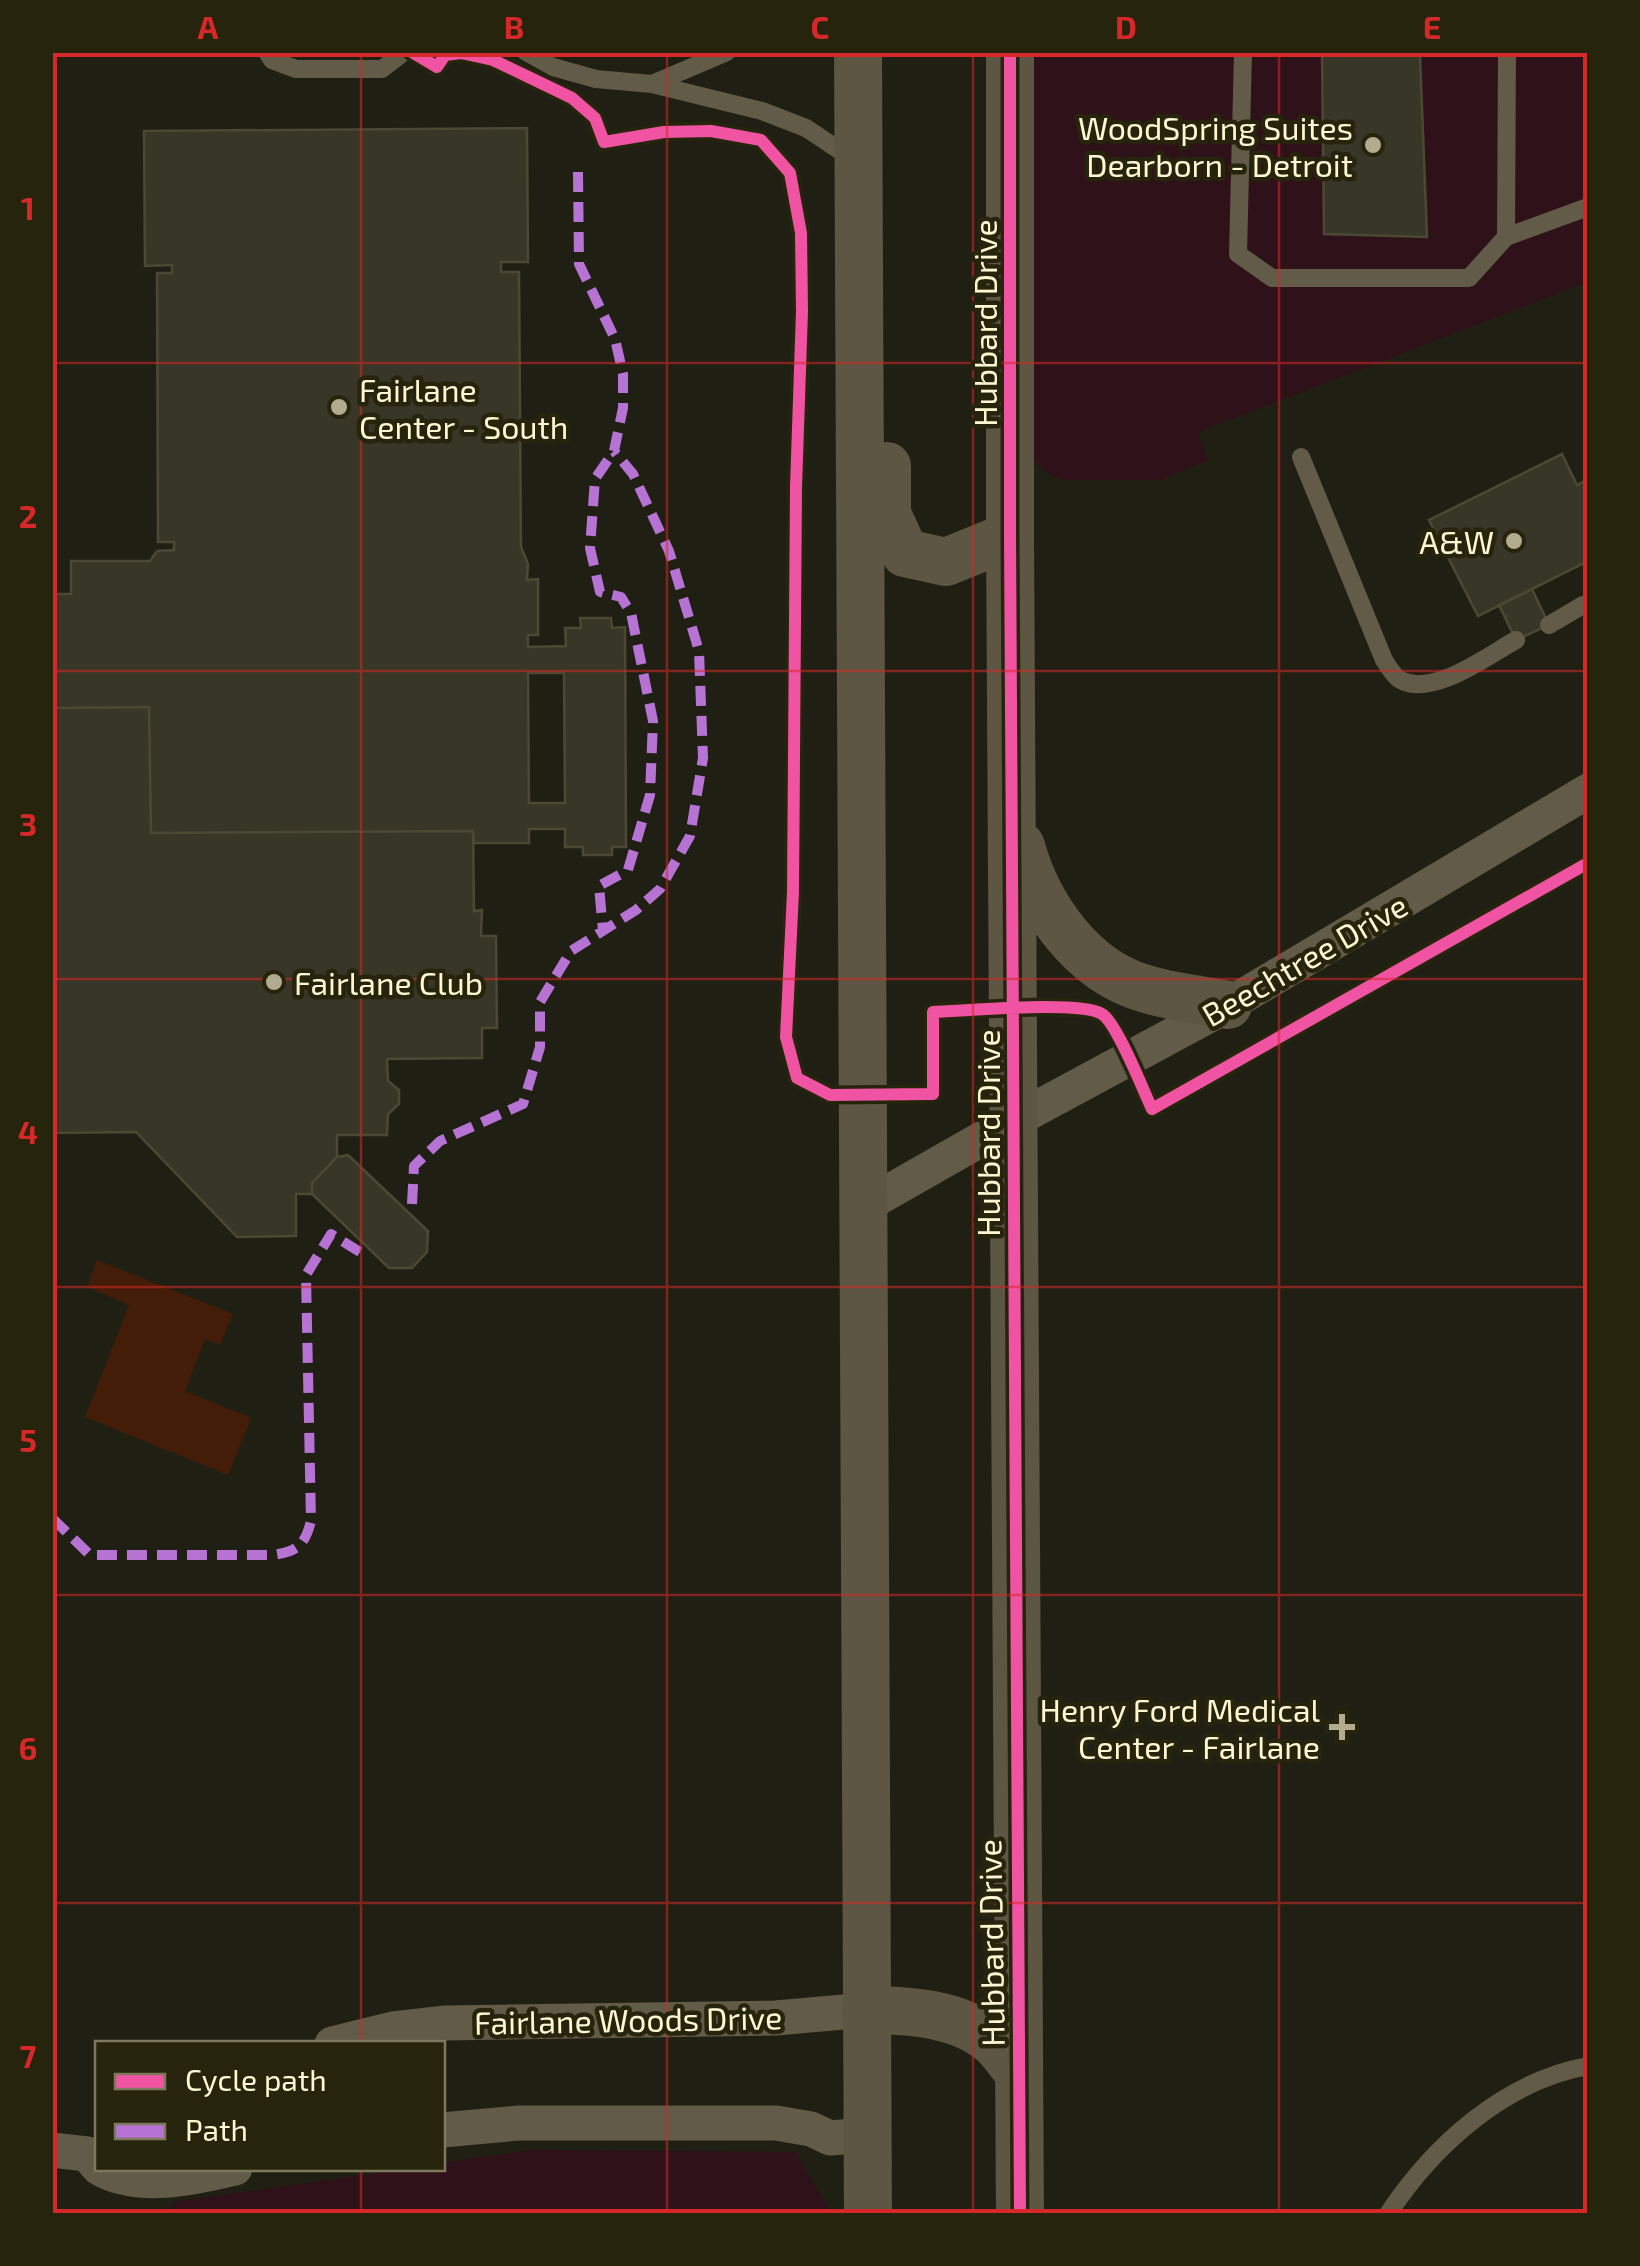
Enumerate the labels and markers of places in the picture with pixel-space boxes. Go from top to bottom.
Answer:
place label: WoodSpring Suites Dearborn - Detroit [1078,108,1353,183]
marker: WoodSpring Suites Dearborn - Detroit [1362,134,1384,156]
place label: Fairlane Center - South [359,370,568,445]
marker: Fairlane Center - South [328,396,350,418]
place label: A&W [1419,522,1494,560]
marker: A&W [1503,530,1525,552]
place label: Fairlane Club [294,963,483,1001]
marker: Fairlane Club [263,971,285,993]
place label: Henry Ford Medical Center - Fairlane [1040,1690,1320,1765]
marker: Henry Ford Medical Center - Fairlane [1329,1714,1355,1740]

